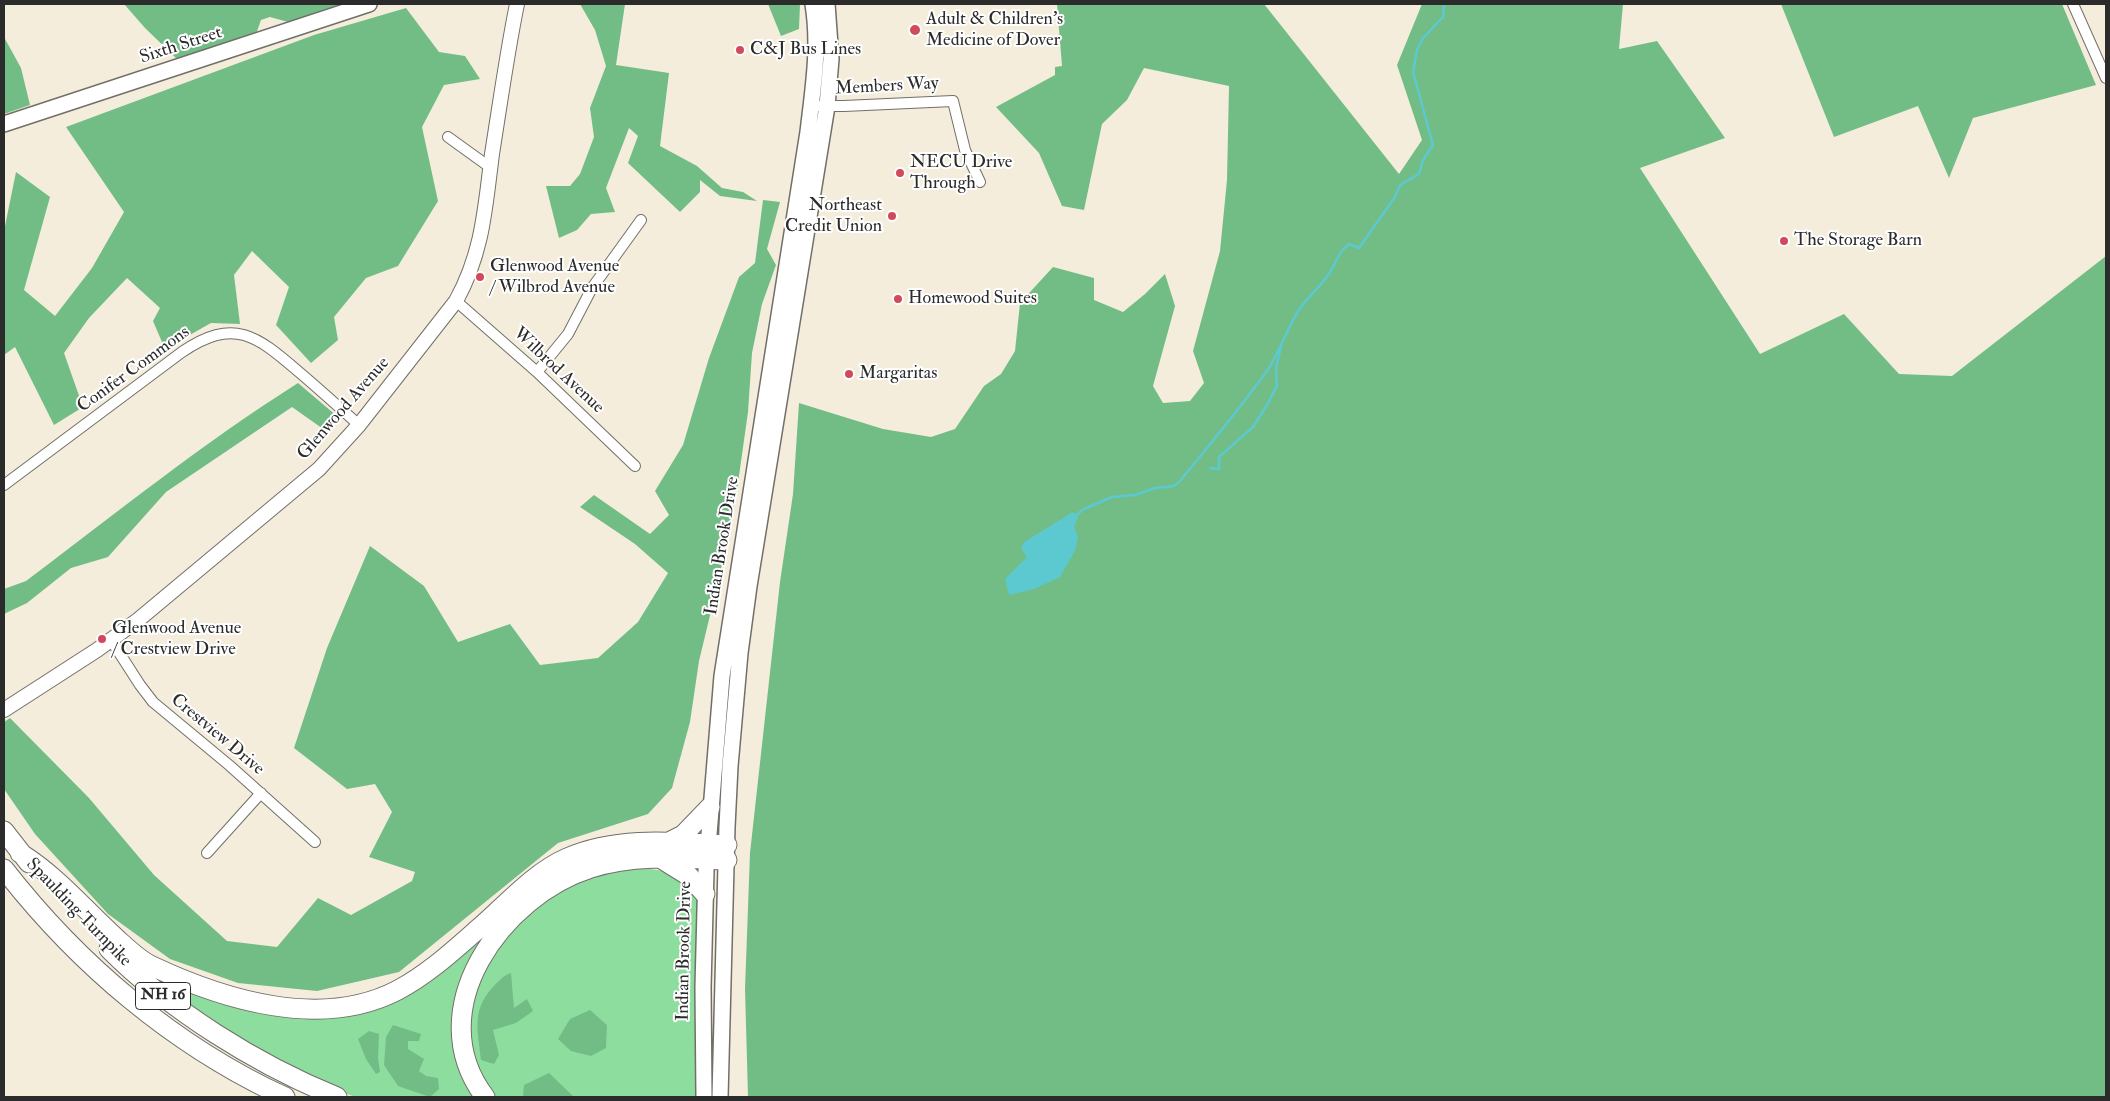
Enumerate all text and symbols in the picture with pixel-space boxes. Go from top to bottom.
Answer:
place label: Adult & Children's Medicine of Dover [926,9,1063,52]
street label: Sixth Street [137,23,225,69]
marker: Adult & Children's Medicine of Dover [908,23,922,37]
place label: C&J Bus Lines [750,39,861,61]
marker: C&J Bus Lines [734,44,746,56]
street label: Members Way [835,74,939,100]
place label: NECU Drive Through [910,152,1012,194]
marker: NECU Drive Through [894,167,906,179]
place label: Northeast Credit Union [785,195,882,238]
marker: Northeast Credit Union [886,210,898,222]
place label: The Storage Barn [1794,230,1922,252]
marker: The Storage Barn [1778,235,1790,247]
place label: Glenwood Avenue / Wilbrod Avenue [490,256,619,298]
marker: Glenwood Avenue / Wilbrod Avenue [474,271,486,283]
place label: Homewood Suites [908,288,1037,310]
marker: Homewood Suites [892,293,904,305]
street label: Conifer Commons [74,322,194,418]
street label: Wilbrod Avenue [508,323,608,419]
street label: Glenwood Avenue [293,353,395,465]
place label: Margaritas [859,363,937,385]
marker: Margaritas [843,368,855,380]
street label: Indian Brook Drive [701,475,745,617]
place label: Glenwood Avenue / Crestview Drive [112,618,241,660]
marker: Glenwood Avenue / Crestview Drive [96,633,108,645]
street label: Crestview Drive [166,690,268,780]
street label: Spaulding Turnpike [21,854,135,972]
street label: Indian Brook Drive [673,881,697,1021]
road number: NH 16 [136,982,190,1009]

